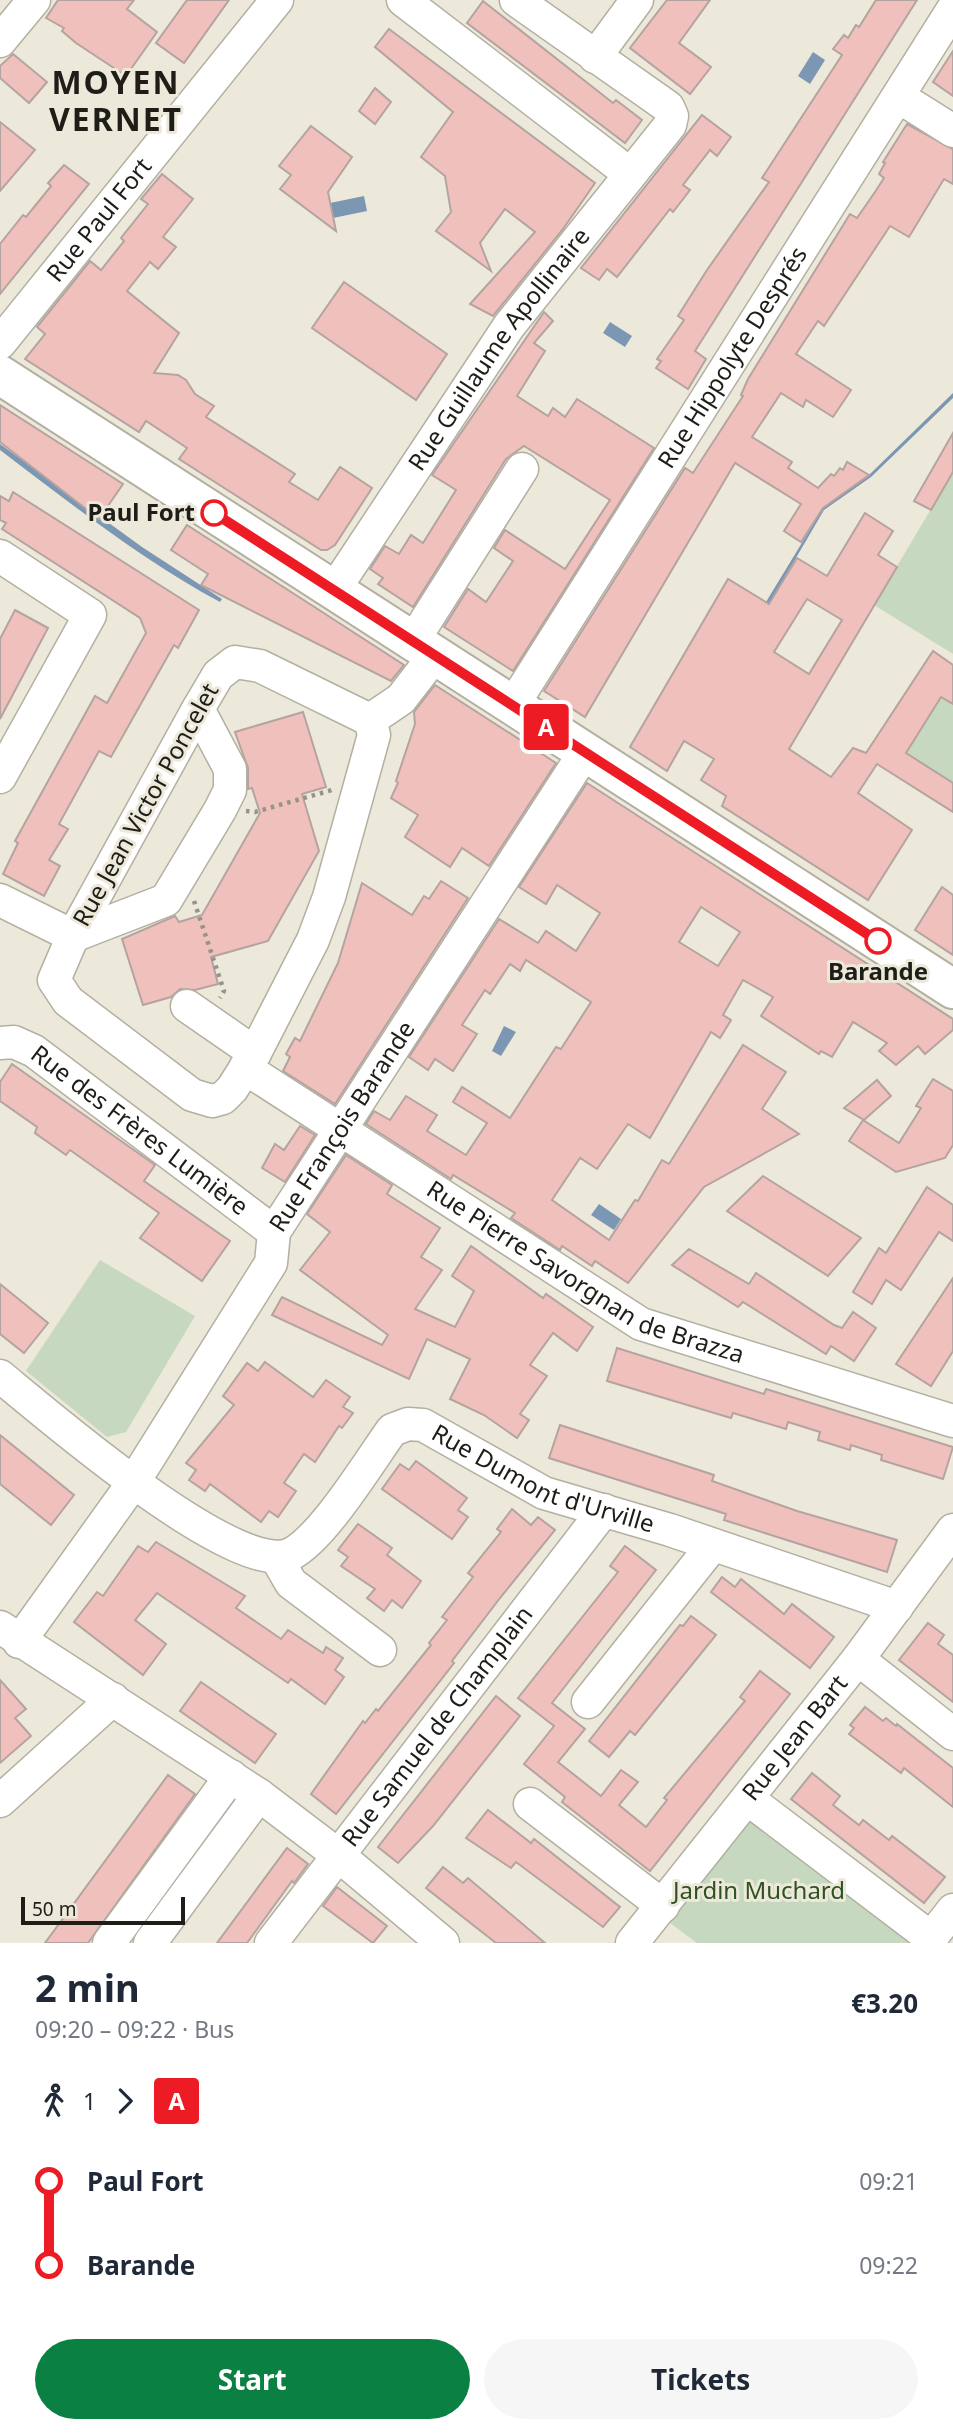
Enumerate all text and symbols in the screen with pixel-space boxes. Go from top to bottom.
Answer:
district label: MOYEN VERNET [49,60,183,140]
street label: Rue Paul Fort [38,150,158,288]
street label: Rue Guillaume Apollinaire [400,220,596,477]
street label: Rue Hippolyte Després [649,240,814,474]
place label: Paul Fort [87,495,195,528]
marker: Paul Fort [201,500,227,526]
street label: Rue Jean Victor Poncelet [64,677,225,932]
line badge: A [523,704,569,750]
text: A [538,710,554,743]
marker: Barande [865,928,891,954]
place label: Barande [828,954,928,987]
street label: Rue François Barande [261,1014,421,1238]
street label: Rue des Frères Lumière [25,1037,256,1222]
street label: Rue Pierre Savorgnan de Brazza [421,1172,749,1370]
street label: Rue Dumont d'Urville [426,1415,659,1540]
street label: Rue Samuel de Champlain [333,1598,539,1853]
street label: Rue Jean Bart [734,1667,854,1807]
park label: Jardin Muchard [671,1873,845,1906]
scale bar [21,1894,186,1926]
text: 50 m [32,1896,76,1922]
text: 2 min [35,1961,140,2013]
text: €3.20 [851,1985,918,2021]
text: 09:20 – 09:22 · Bus [35,2013,234,2045]
icon: walk [35,2082,73,2120]
icon: forward [106,2082,144,2120]
text: A [168,2084,185,2117]
text: 1 [83,2085,96,2117]
text: Paul Fort [87,2163,204,2199]
text: 09:21 [859,2165,918,2197]
text: Barande [87,2247,195,2283]
text: 09:22 [859,2249,918,2281]
button: Start [35,2339,470,2419]
button: Tickets [484,2339,918,2419]

